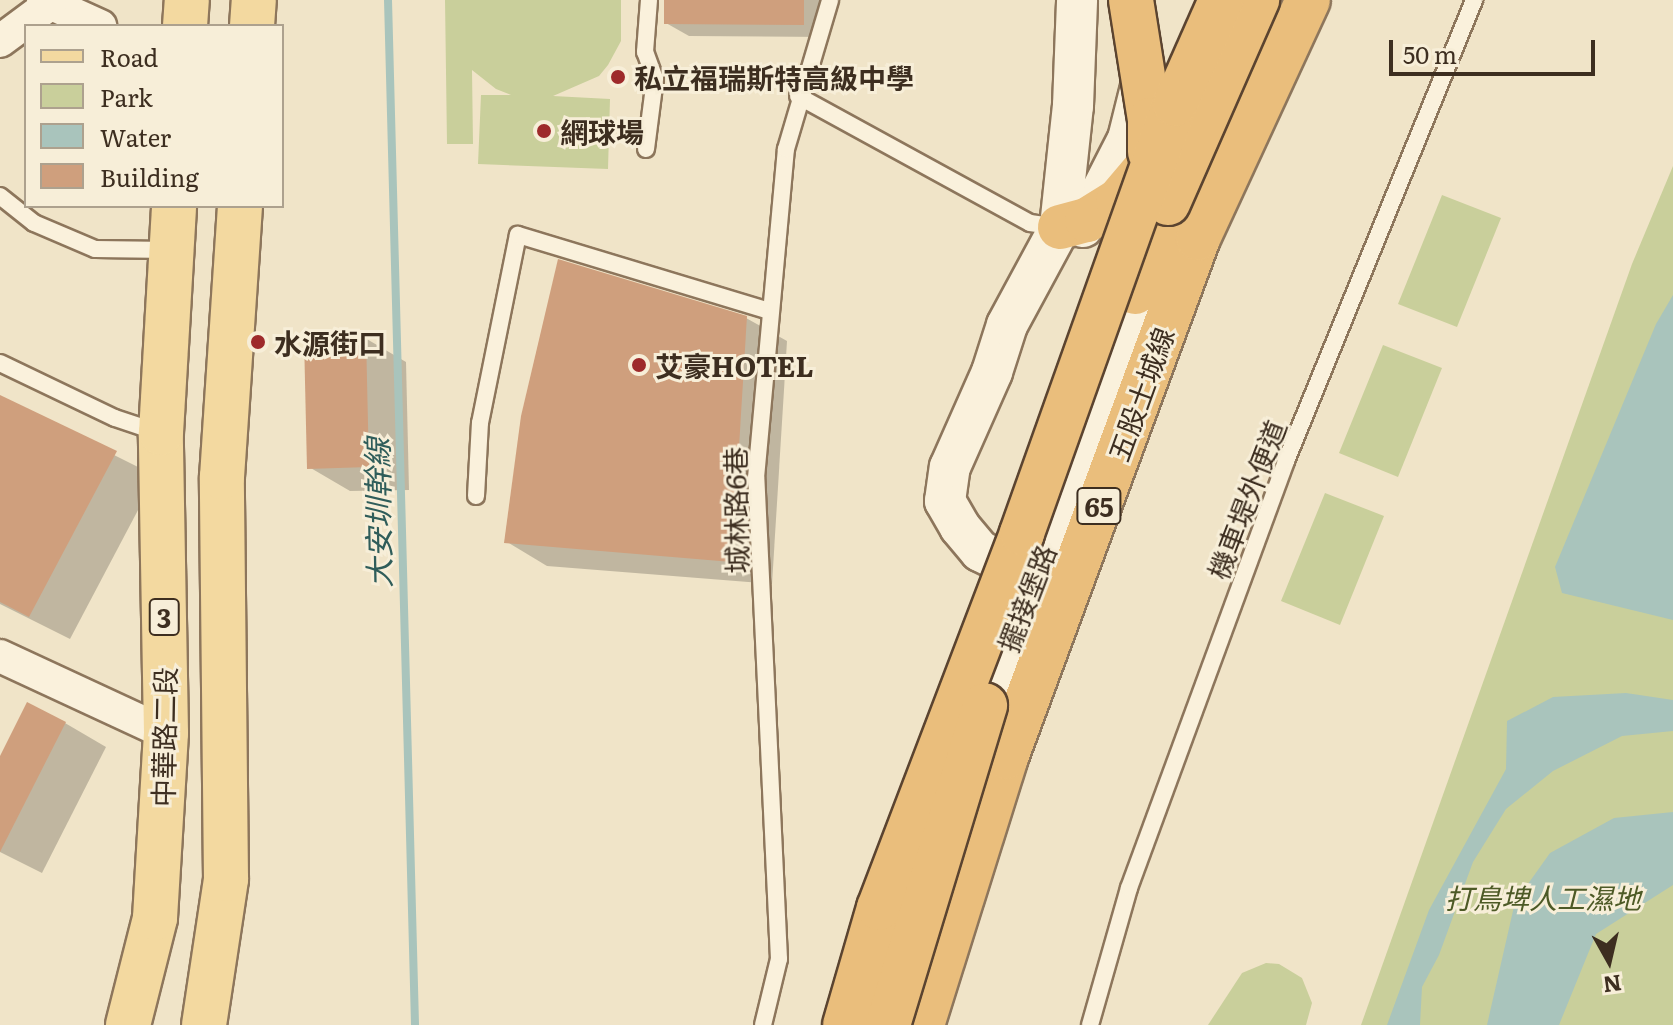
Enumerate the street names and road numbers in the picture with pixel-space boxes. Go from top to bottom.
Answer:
street label: 五股土城線 [1100,322,1180,466]
street label: 機車堤外便道 [1200,415,1292,583]
street label: 城林路6巷 [717,446,753,574]
road number: 65 [1075,484,1123,528]
street label: 擺接堡路 [990,540,1062,656]
road number: 3 [148,595,180,639]
street label: 中華路二段 [145,667,181,807]

